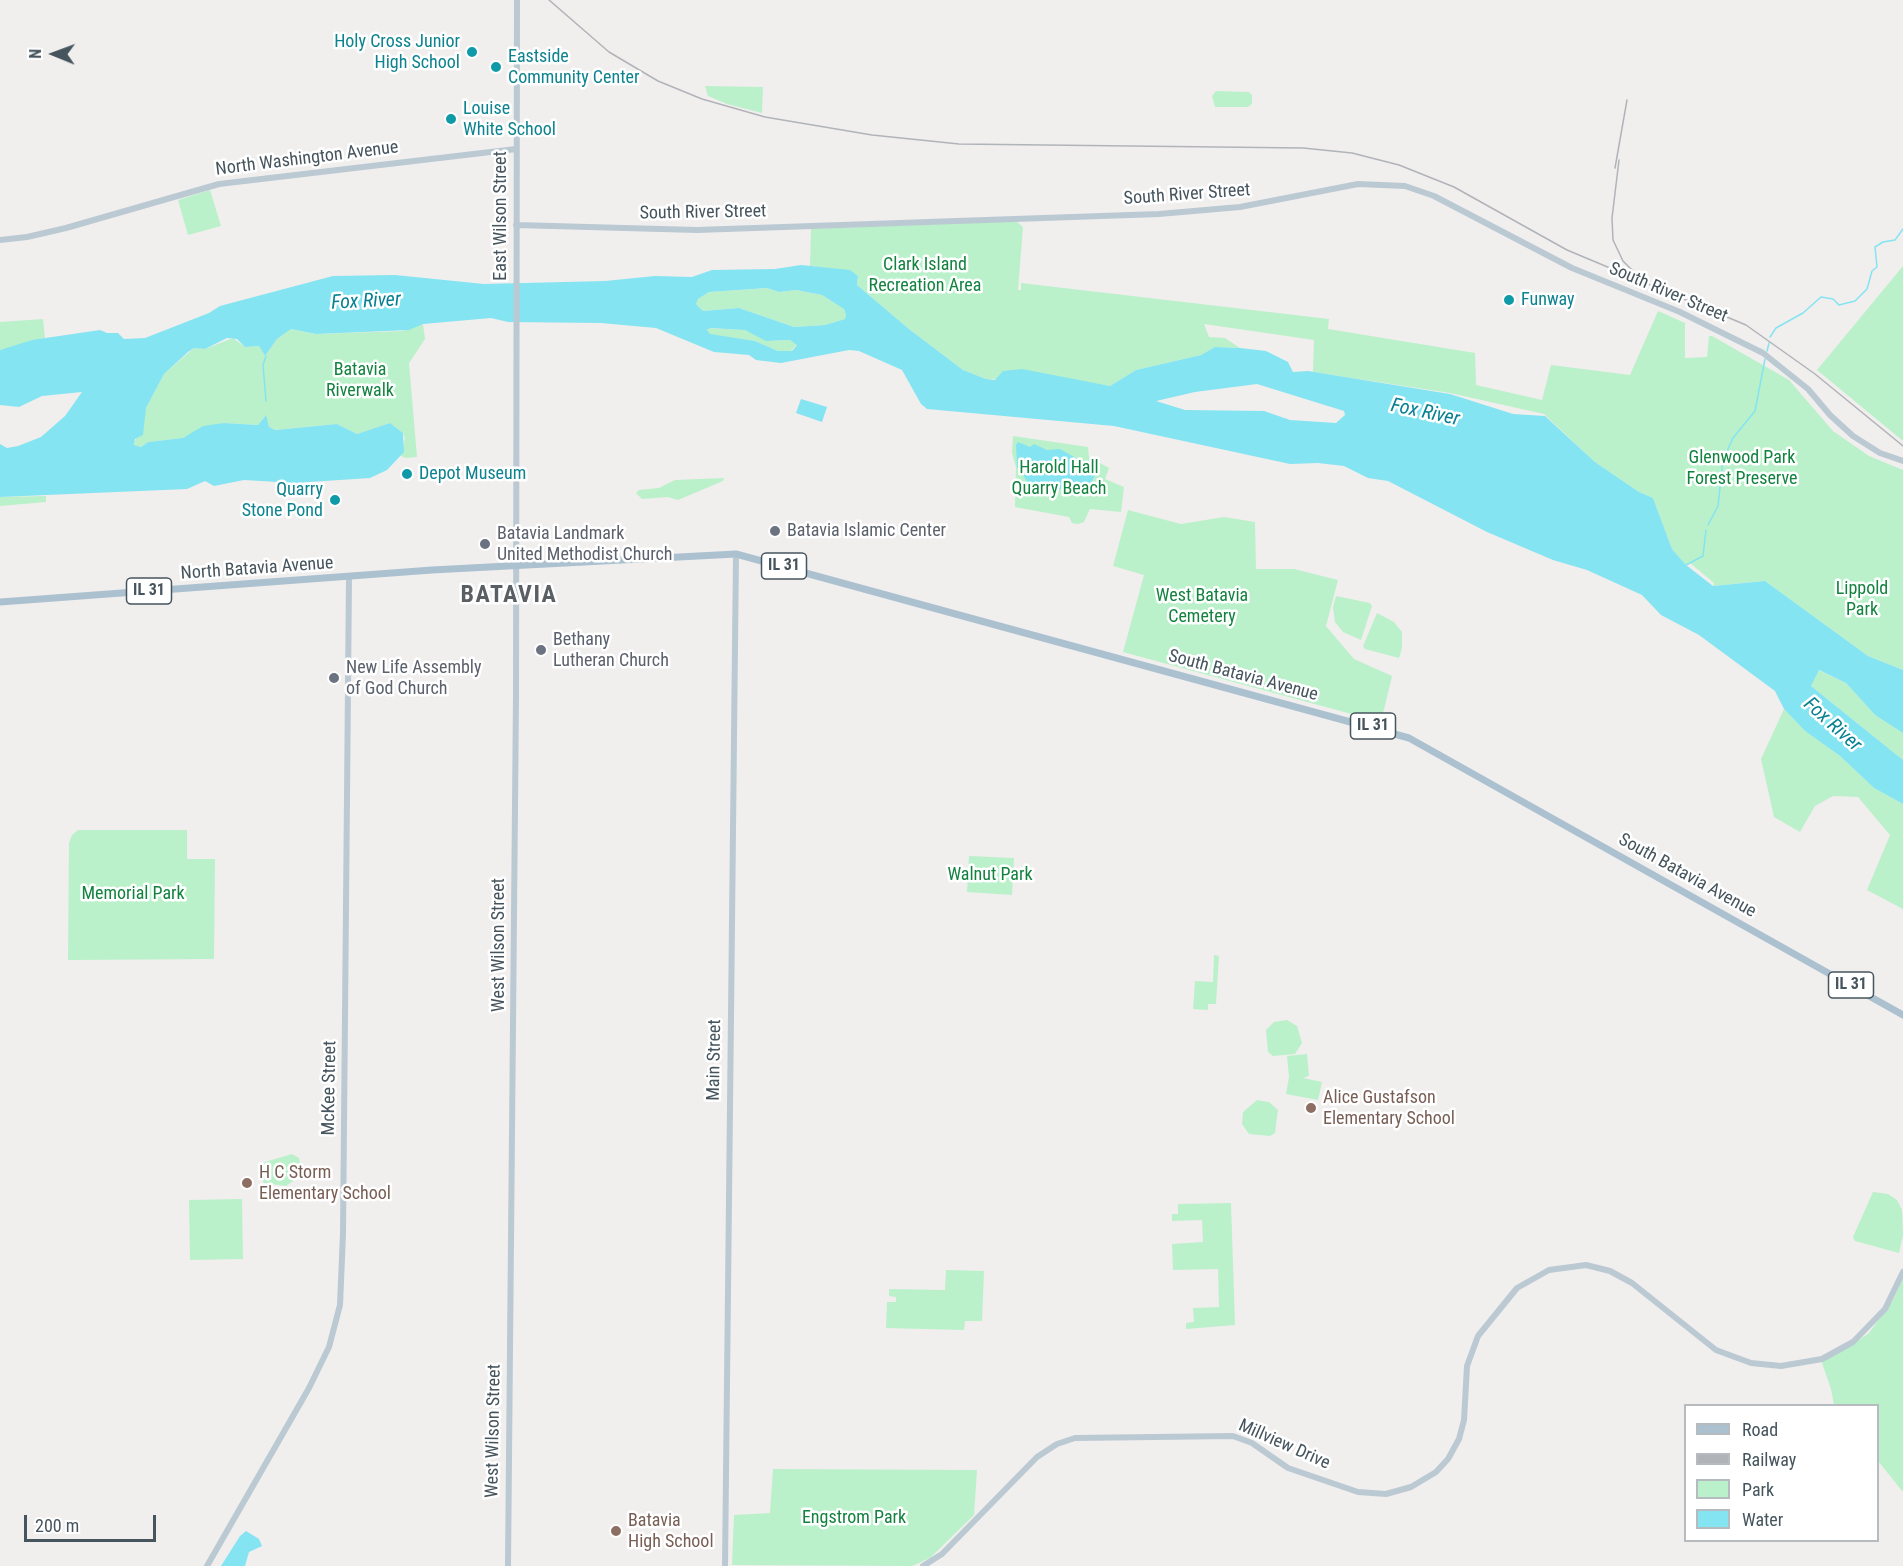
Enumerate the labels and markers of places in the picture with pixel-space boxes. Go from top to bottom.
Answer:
place label: Holy Cross Junior High School [334,31,460,74]
marker: Holy Cross Junior High School [465,45,479,59]
place label: Eastside Community Center [508,46,639,88]
marker: Eastside Community Center [489,60,503,74]
place label: Louise White School [463,98,556,140]
marker: Louise White School [444,112,458,126]
place label: Funway [1521,289,1575,311]
marker: Funway [1502,293,1516,307]
place label: Depot Museum [419,463,526,485]
marker: Depot Museum [400,467,414,481]
place label: Quarry Stone Pond [242,479,323,522]
marker: Quarry Stone Pond [328,493,342,507]
place label: Batavia Islamic Center [787,520,946,542]
place label: Batavia Landmark United Methodist Church [497,523,673,566]
marker: Batavia Islamic Center [768,524,782,538]
marker: Batavia Landmark United Methodist Church [478,537,492,551]
place label: Bethany Lutheran Church [553,629,669,672]
marker: Bethany Lutheran Church [534,643,548,657]
place label: New Life Assembly of God Church [346,657,481,700]
marker: New Life Assembly of God Church [327,671,341,685]
place label: Alice Gustafson Elementary School [1323,1087,1455,1130]
marker: Alice Gustafson Elementary School [1304,1101,1318,1115]
place label: H C Storm Elementary School [259,1162,391,1204]
marker: H C Storm Elementary School [240,1176,254,1190]
place label: Batavia High School [628,1510,714,1552]
marker: Batavia High School [609,1524,623,1538]

